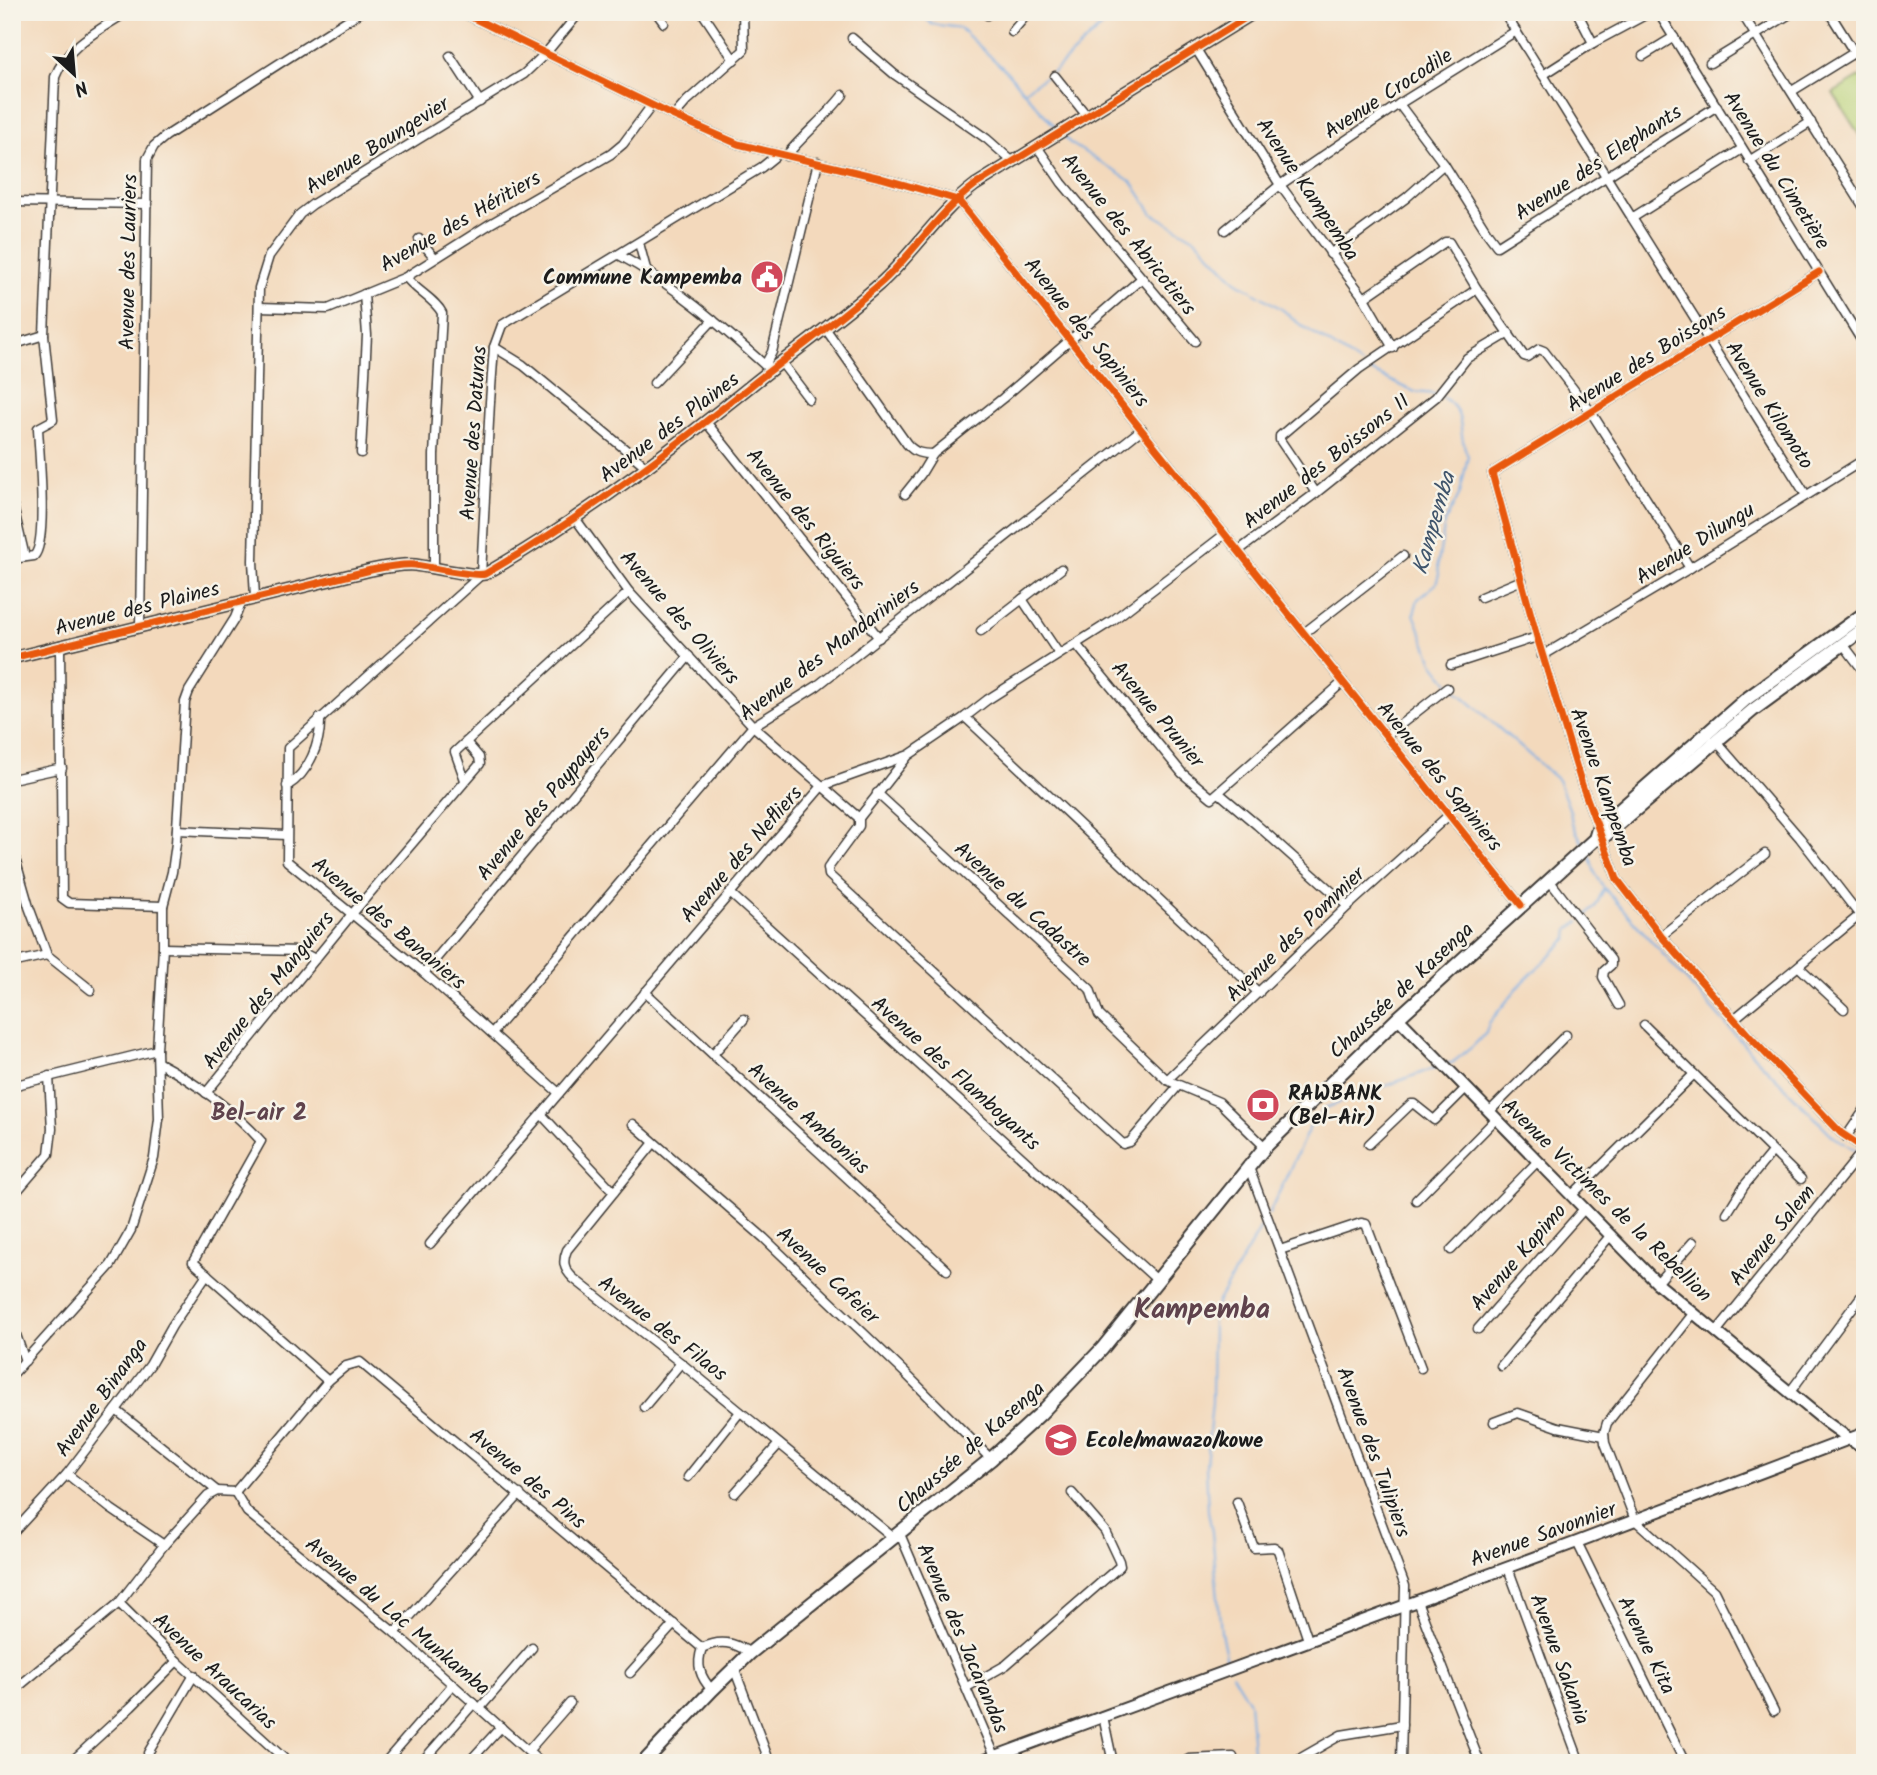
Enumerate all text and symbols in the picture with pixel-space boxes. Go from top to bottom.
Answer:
north arrow [38,38,108,108]
street label: Avenue Crocodile [1318,40,1460,148]
text: N [69,71,93,104]
street label: Avenue du Cimetière [1714,85,1838,257]
street label: Avenue Boungevier [299,88,457,204]
street label: Avenue des Elephants [1509,97,1689,230]
street label: Avenue Kampemba [1247,112,1367,268]
street label: Avenue des Abricotiers [1052,147,1204,323]
street label: Avenue des Héritiers [374,163,548,282]
street label: Avenue des Lauriers [111,174,148,350]
street label: Avenue des Sapiniers [1015,251,1157,415]
public building icon: Commune Kampemba [748,258,786,296]
place label: Commune Kampemba [543,262,742,295]
street label: Avenue des Boissons [1560,297,1733,422]
street label: Avenue Kilomoto [1716,335,1821,477]
street label: Avenue des Daturas [452,345,497,522]
street label: Avenue des Plaines [593,364,747,492]
street label: Avenue des Boissons II [1236,386,1418,538]
street label: Avenue des Riguiers [737,441,873,598]
water label: Kampemba [1403,466,1467,579]
street label: Avenue Dilungu [1630,494,1762,594]
street label: Avenue des Oliviers [611,543,747,693]
street label: Avenue des Mandariniers [733,572,927,730]
street label: Avenue des Plaines [52,573,223,646]
street label: Avenue Prunier [1102,654,1212,777]
street label: Avenue des Sapiniers [1368,695,1510,859]
street label: Avenue Kampemba [1560,703,1645,871]
street label: Avenue des Paypayers [469,719,619,889]
street label: Avenue des Nefliers [673,779,811,931]
street label: Avenue du Cadastre [946,834,1099,976]
street label: Avenue des Bananiers [303,849,473,999]
street label: Avenue des Pommier [1219,859,1374,1011]
street label: Avenue des Manguiers [195,905,344,1077]
street label: Chaussée de Kasenga [1322,915,1482,1068]
street label: Avenue des Flamboyants [863,989,1047,1160]
street label: Avenue Ambonias [739,1055,877,1183]
place label: RAWBANK (Bel-Air) [1288,1078,1383,1135]
bank icon: RAWBANK (Bel-Air) [1244,1086,1282,1124]
street label: Avenue Victimes de la Rebellion [1493,1091,1719,1311]
district label: Bel-air 2 [211,1094,307,1133]
street label: Avenue Salem [1722,1178,1825,1294]
street label: Avenue Kapimo [1463,1197,1575,1319]
street label: Avenue Cafeier [768,1219,887,1334]
street label: Avenue des Filaos [590,1268,734,1391]
district label: Kampemba [1134,1288,1270,1333]
street label: Avenue Binanga [48,1331,157,1464]
street label: Avenue des Tulipiers [1326,1363,1419,1542]
street label: Chaussée de Kasenga [889,1374,1053,1523]
street label: Avenue des Pins [461,1420,593,1538]
school or university icon: Ecole/mawazo/kowe [1042,1421,1080,1459]
place label: Ecole/mawazo/kowe [1086,1425,1263,1458]
street label: Avenue Savonnier [1466,1493,1622,1577]
street label: Avenue du Lac Munkamba [297,1529,497,1705]
street label: Avenue des Jacarandas [907,1538,1017,1739]
street label: Avenue Sakania [1520,1590,1598,1730]
street label: Avenue Kita [1608,1591,1684,1700]
street label: Avenue Araucarias [144,1606,284,1739]

